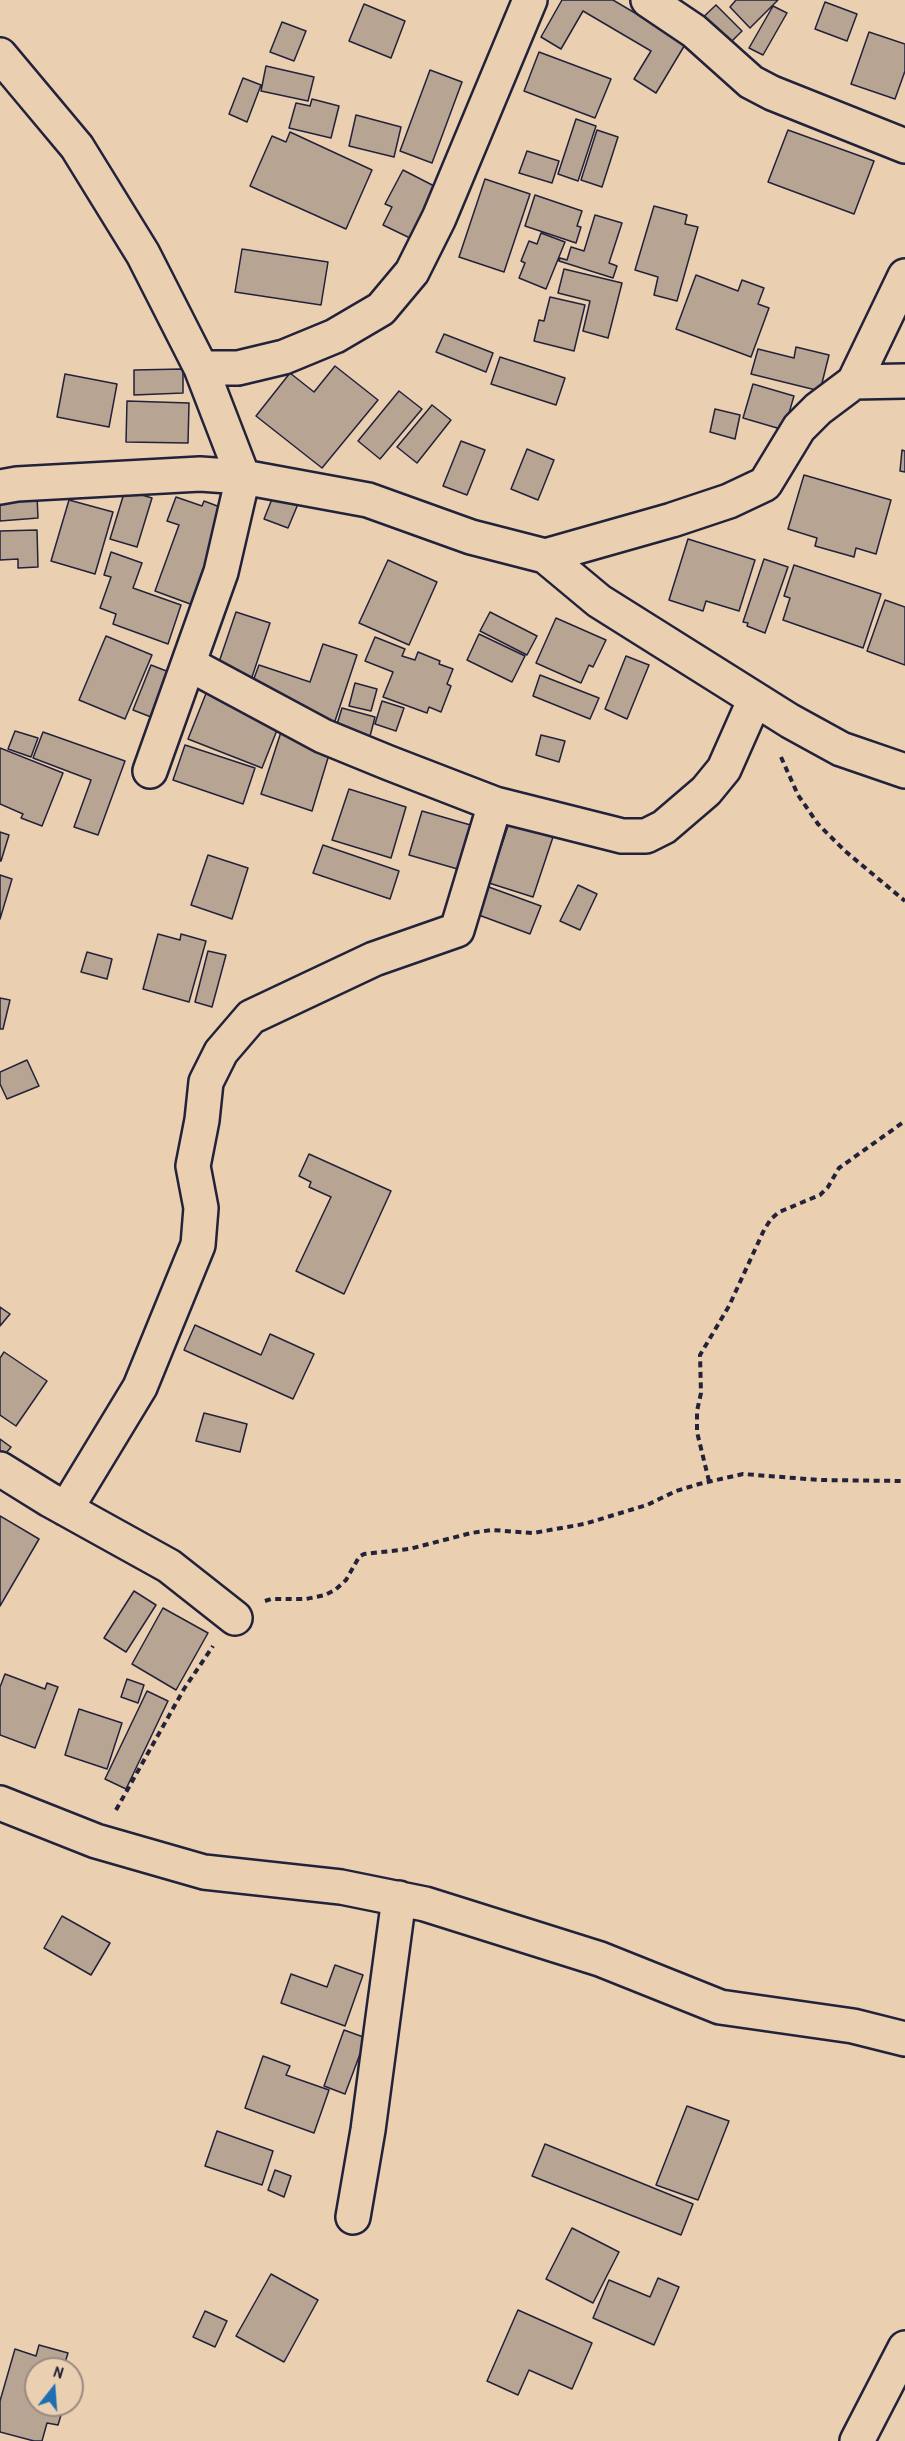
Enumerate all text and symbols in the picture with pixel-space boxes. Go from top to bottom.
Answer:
north arrow [24,2357,84,2417]
text: N [51,2360,66,2383]

